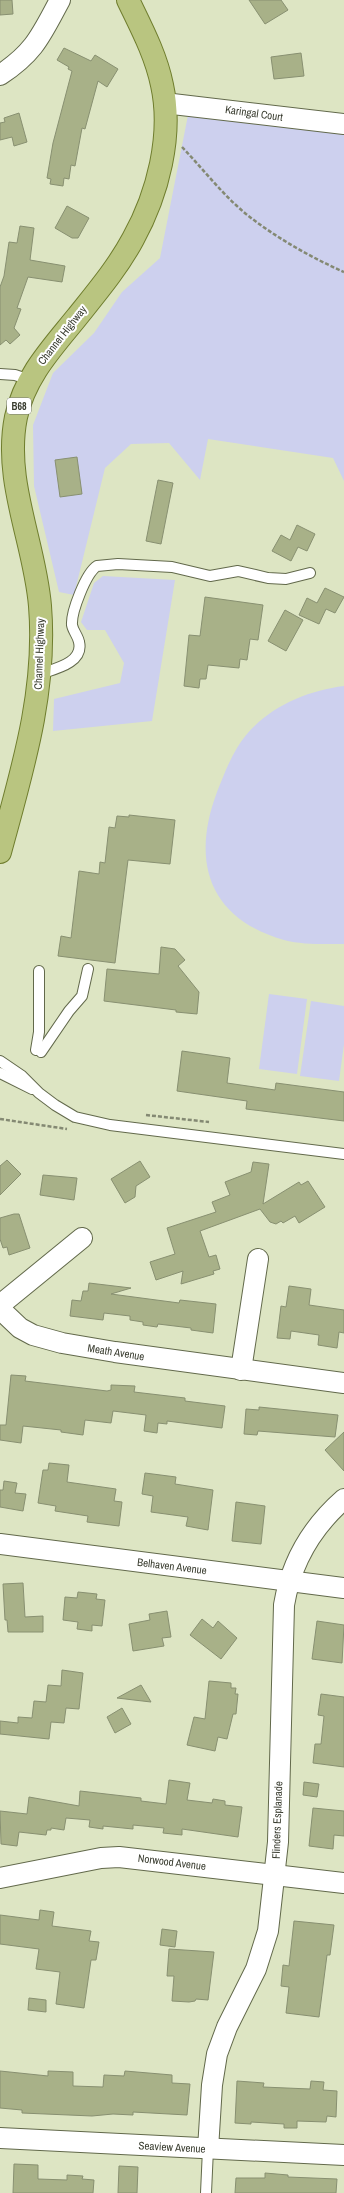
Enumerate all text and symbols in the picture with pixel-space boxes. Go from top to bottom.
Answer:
street label: Karingal Court [224,102,284,124]
street label: Channel Highway [35,302,90,367]
road number: B68 [7,398,31,414]
street label: Channel Highway [31,618,47,690]
street label: Meath Avenue [86,1341,146,1363]
street label: Belhaven Avenue [136,1555,208,1577]
street label: Flinders Esplanade [269,1781,285,1859]
street label: Norwood Avenue [137,1851,207,1873]
street label: Seaview Avenue [138,2138,206,2156]

